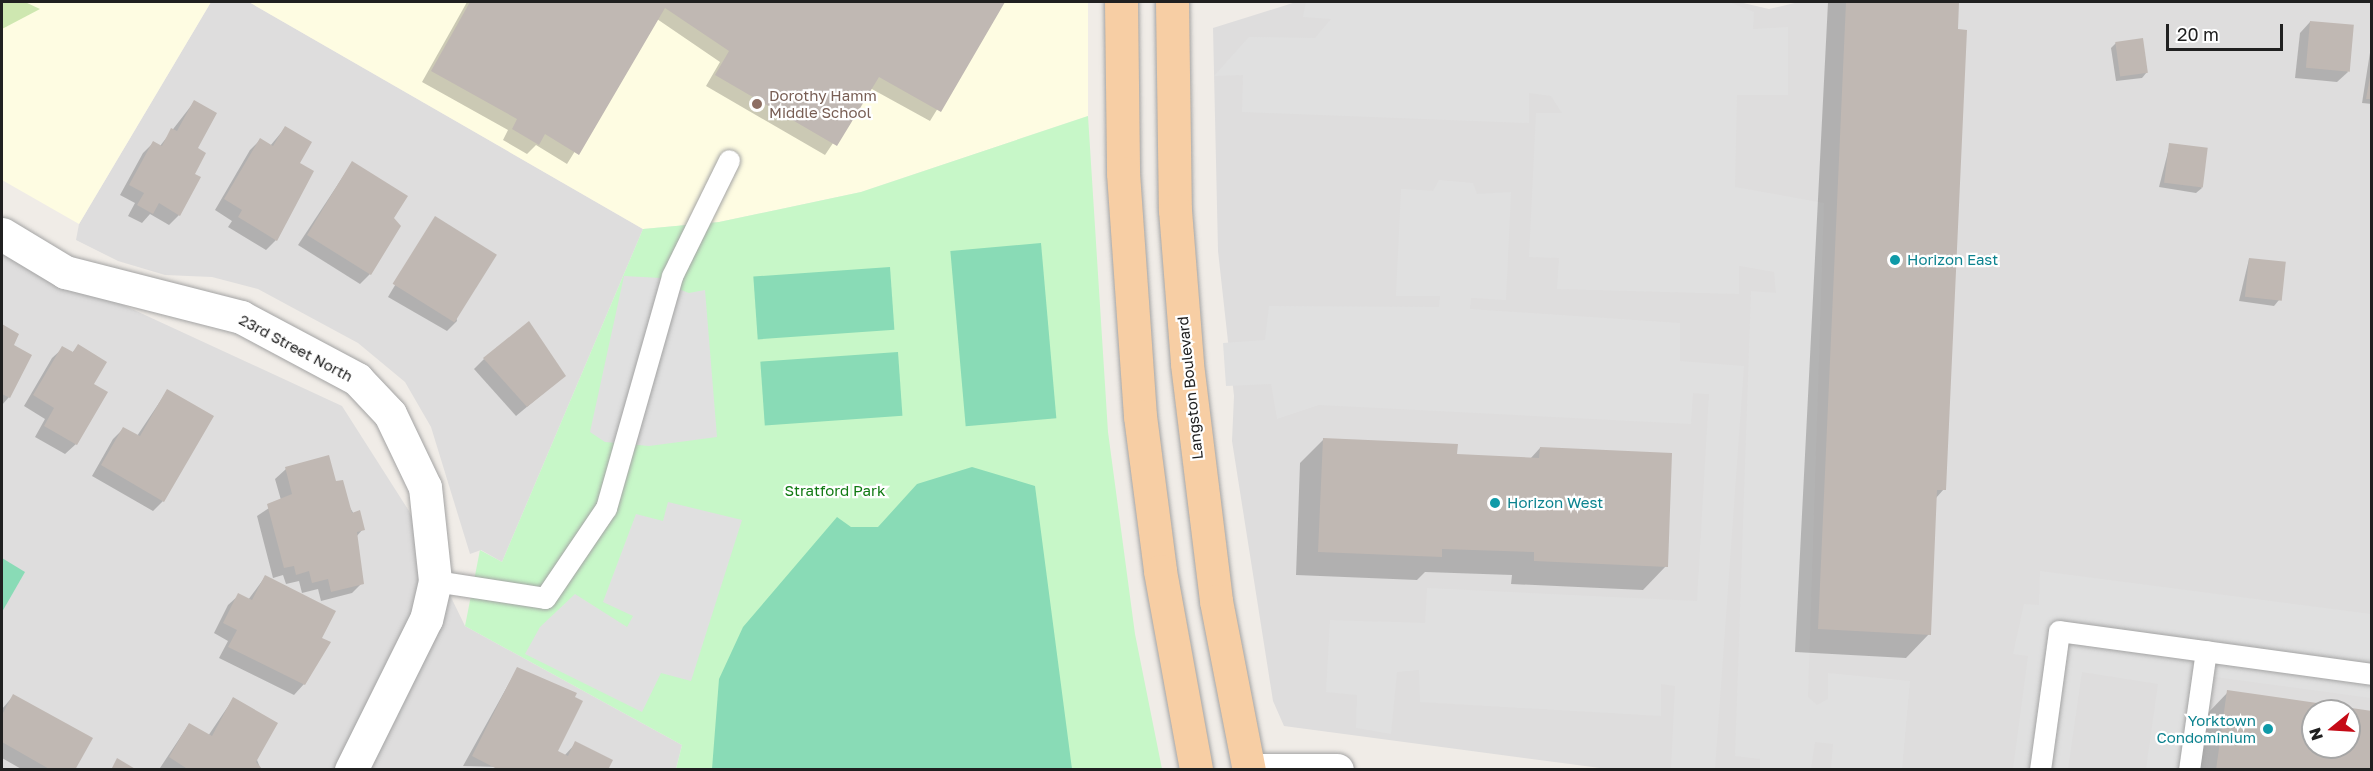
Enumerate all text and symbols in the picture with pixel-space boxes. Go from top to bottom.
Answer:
scale bar [2169,12,2286,50]
text: 20 m [2177,23,2219,45]
place label: Dorothy Hamm Middle School [769,86,877,121]
marker: Dorothy Hamm Middle School [750,97,764,111]
place label: Horizon East [1907,251,1998,269]
marker: Horizon East [1888,253,1902,267]
street label: 23rd Street North [236,310,356,386]
street label: Langston Boulevard [1174,315,1206,461]
park label: Stratford Park [785,482,885,500]
place label: Horizon West [1507,494,1603,512]
marker: Horizon West [1488,496,1502,510]
north arrow [2301,699,2361,759]
place label: Yorktown Condominium [2156,711,2256,746]
marker: Yorktown Condominium [2261,722,2275,736]
text: N [2304,725,2327,743]

